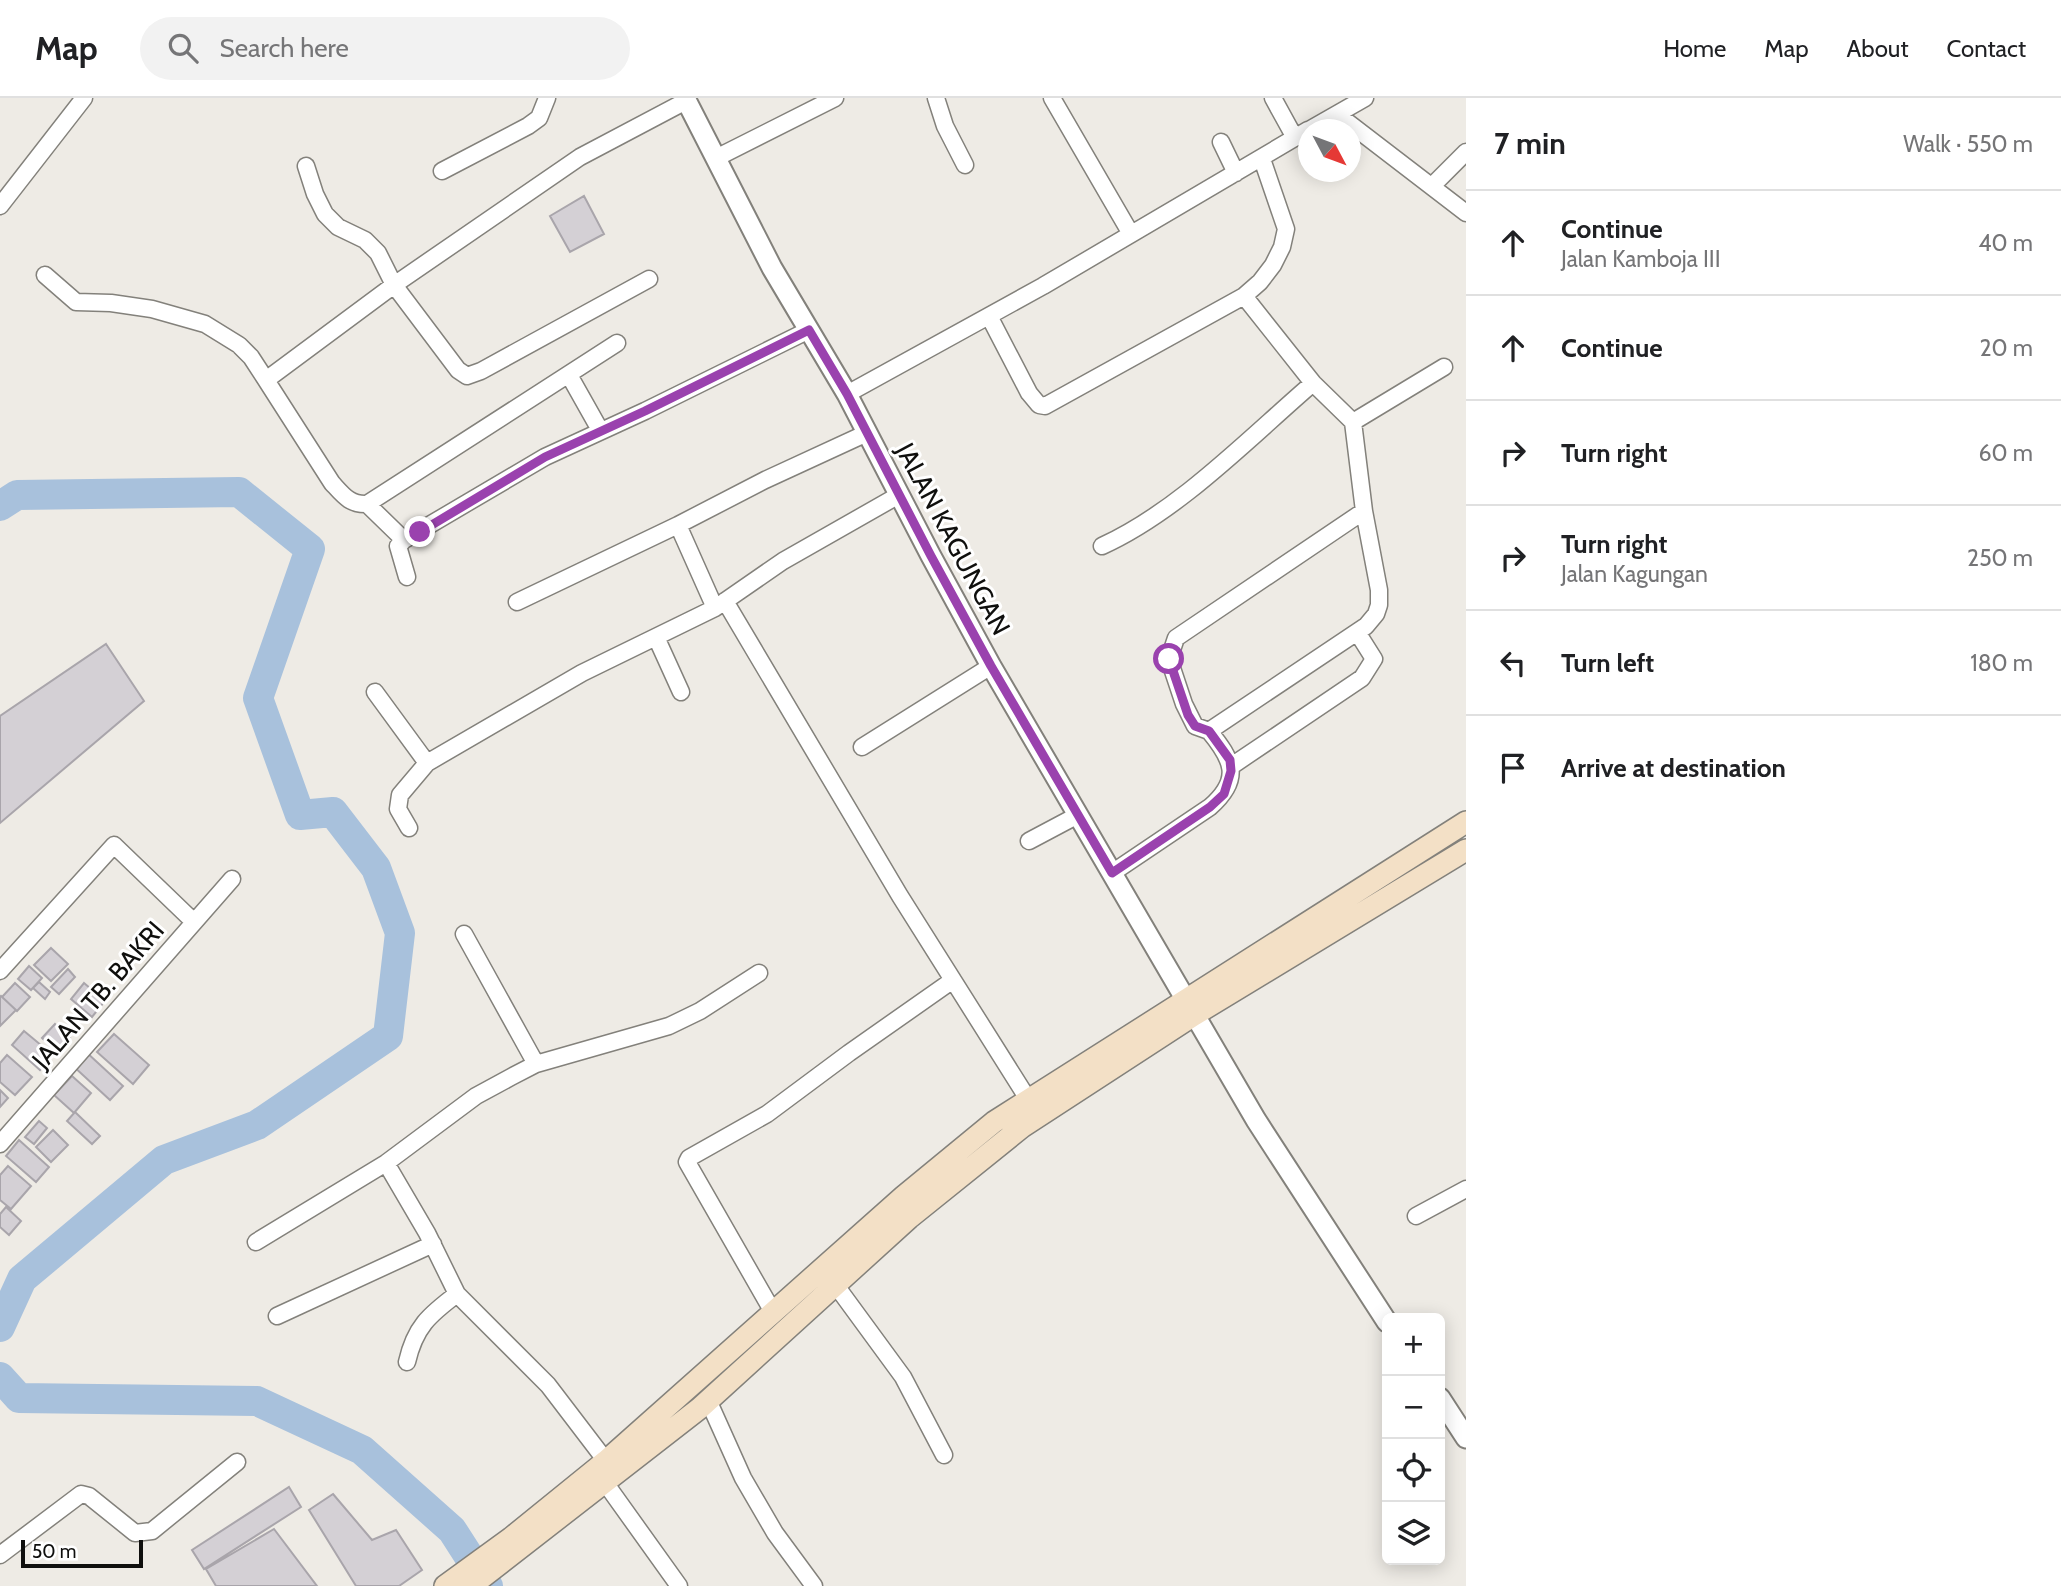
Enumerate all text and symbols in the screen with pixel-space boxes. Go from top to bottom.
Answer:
search box [140,17,630,80]
text: Map [35,28,98,68]
icon: search [164,29,202,67]
text: Search here [220,32,349,64]
text: Home [1663,34,1726,63]
text: Map [1764,34,1809,63]
text: About [1847,34,1909,63]
text: Contact [1947,34,2026,63]
north arrow [1298,119,1361,182]
text: 7 min [1494,125,1566,162]
text: Walk · 550 m [1903,130,2033,158]
text: Continue [1561,213,1663,245]
icon: ahead [1494,224,1532,262]
text: 40 m [1978,229,2033,257]
text: Jalan Kamboja III [1561,245,1721,273]
icon: ahead [1494,329,1532,367]
text: Continue [1561,332,1663,364]
text: 20 m [1980,334,2033,362]
icon: right [1494,434,1532,472]
street label: JALAN KAGUNGAN [888,437,1017,640]
text: Turn right [1561,437,1667,469]
text: 60 m [1979,439,2033,467]
route end [404,516,435,547]
text: Turn right [1561,528,1667,560]
icon: right [1494,539,1532,577]
text: 250 m [1967,544,2033,572]
text: Jalan Kagungan [1561,560,1708,588]
route start [1153,643,1184,674]
icon: left [1494,644,1532,682]
text: Turn left [1561,647,1654,679]
text: 180 m [1970,649,2033,677]
icon: arrive [1494,749,1532,787]
text: Arrive at destination [1561,752,1786,784]
street label: JALAN TB. BAKRI [25,915,171,1076]
map controls [1382,1313,1445,1565]
button: + [1382,1313,1445,1376]
button: − [1382,1376,1445,1439]
button: locate [1382,1439,1445,1502]
button: layers [1382,1502,1445,1565]
scale bar [21,1537,144,1569]
text: 50 m [32,1540,76,1563]

